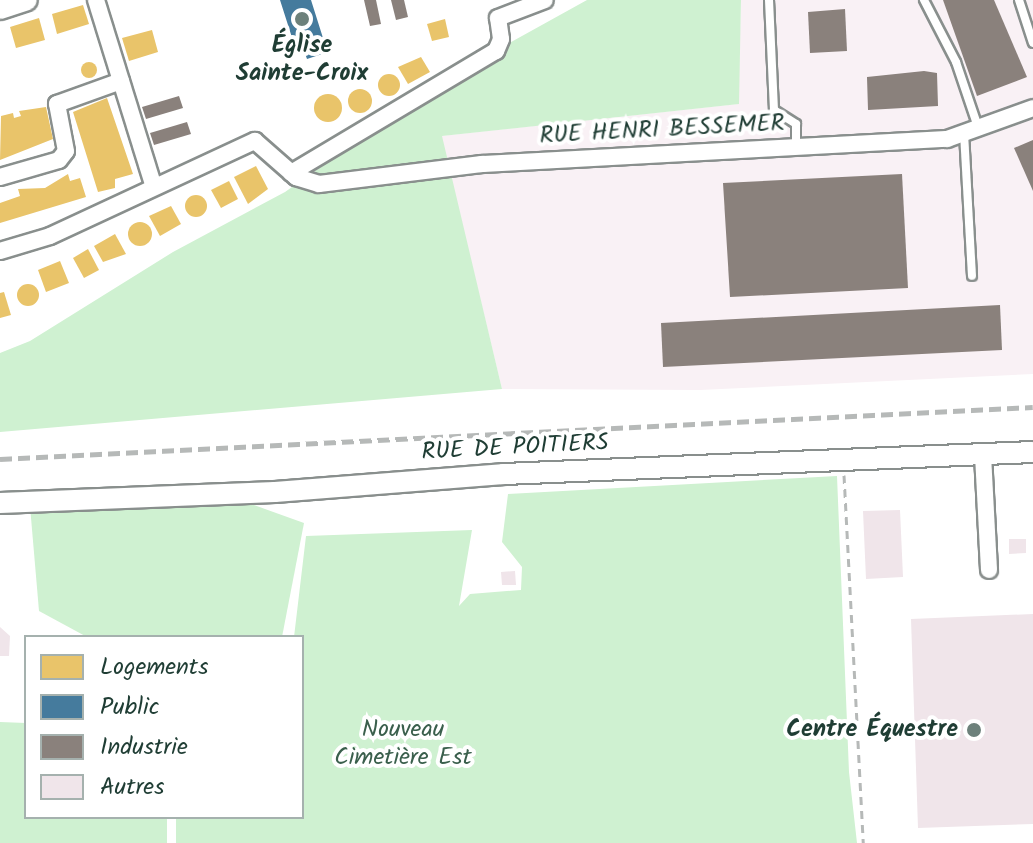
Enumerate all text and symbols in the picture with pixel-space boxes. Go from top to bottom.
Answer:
marker: Église Sainte-Croix [293,10,311,28]
place label: Église Sainte-Croix [236,32,368,88]
street label: RUE HENRI BESSEMER [539,109,785,151]
street label: RUE DE POITIERS [421,429,609,467]
legend [24,635,304,819]
text: Logements [100,648,208,687]
text: Public [100,688,159,727]
park label: Nouveau Cimetière Est [334,716,472,772]
place label: Centre Équestre [786,716,958,744]
marker: Centre Équestre [965,721,983,739]
text: Industrie [100,728,188,767]
text: Autres [100,768,164,807]

